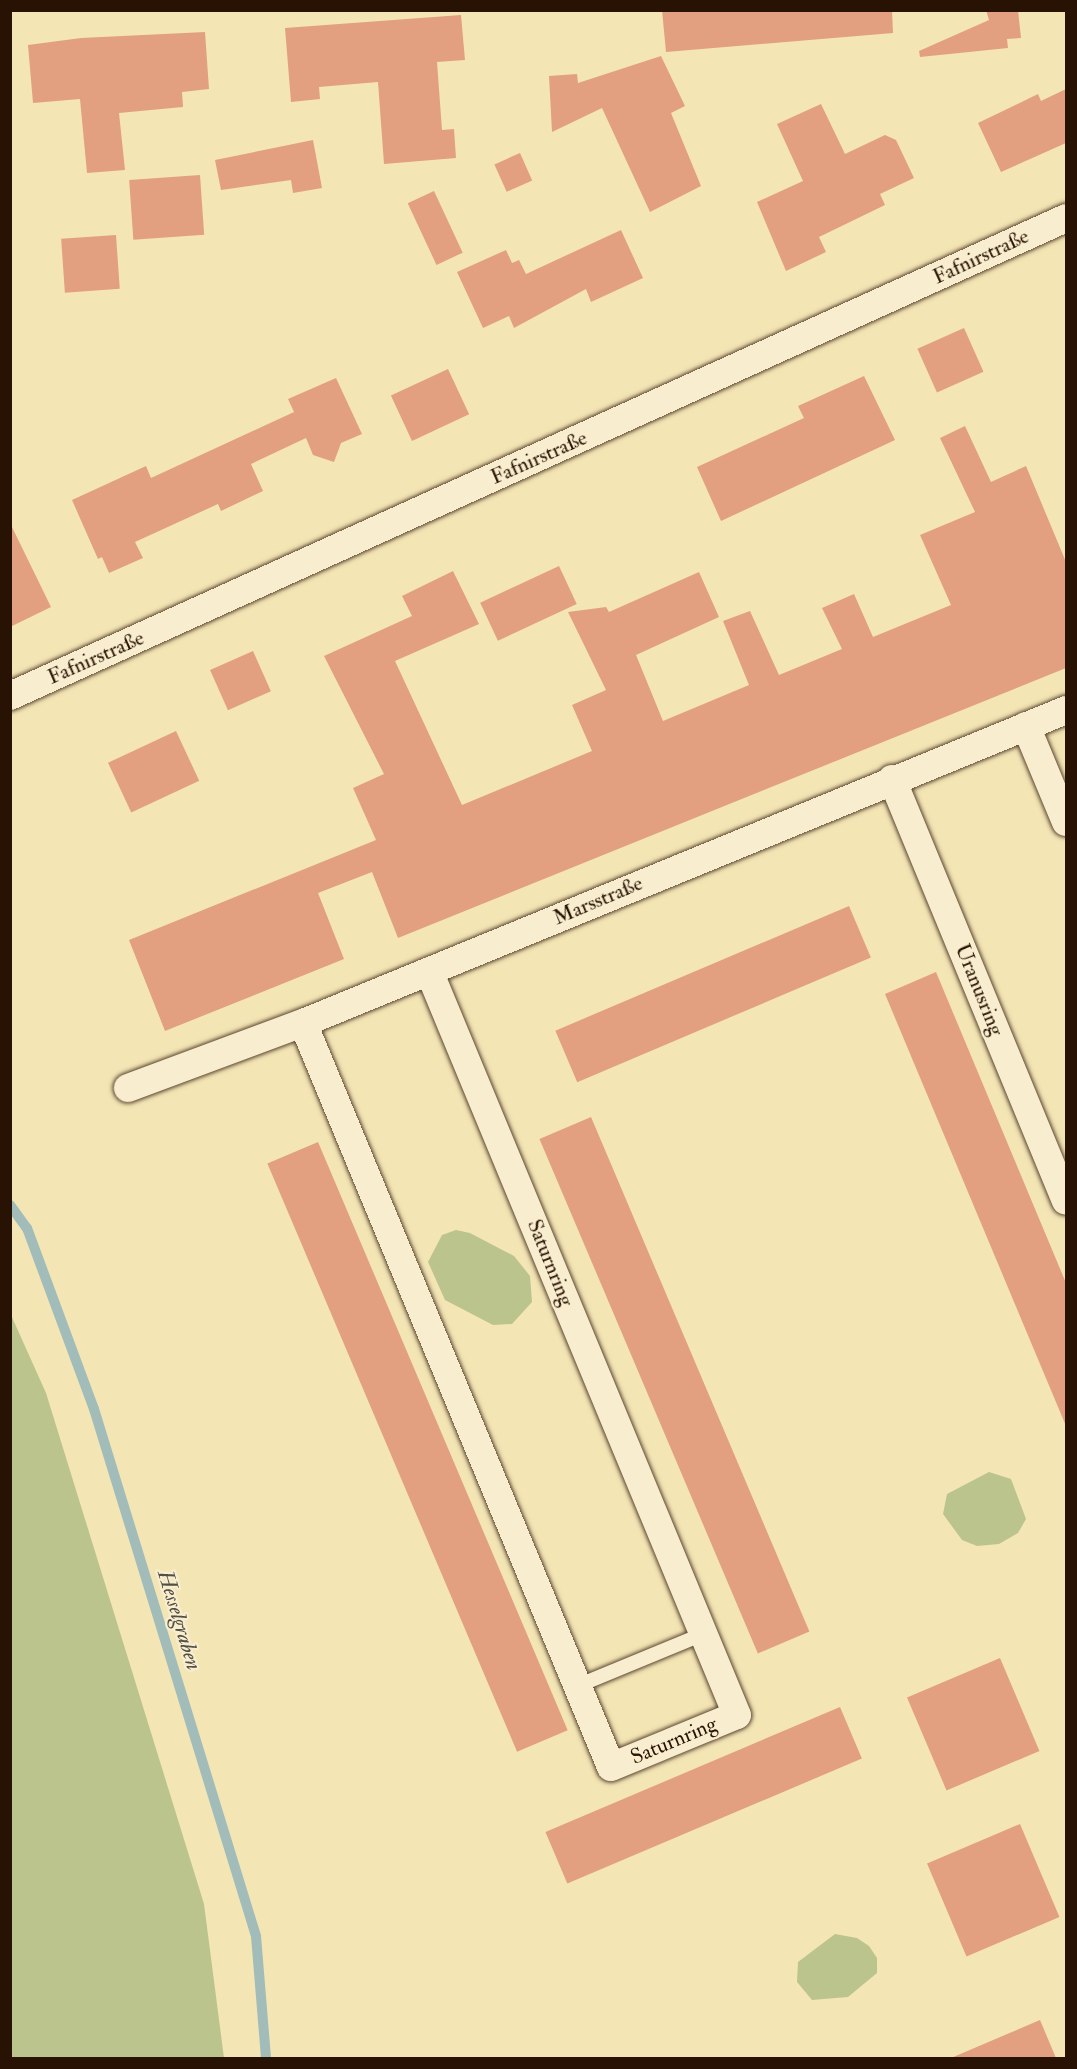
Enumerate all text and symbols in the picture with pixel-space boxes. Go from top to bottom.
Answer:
street label: Fafnirstraße [929,224,1033,290]
street label: Fafnirstraße [487,426,591,490]
street label: Fafnirstraße [44,626,148,690]
street label: Marsstraße [550,871,646,931]
street label: Uranusring [949,940,1009,1040]
street label: Saturnring [521,1216,579,1310]
water label: Hesselgraben [151,1567,207,1673]
street label: Saturnring [627,1712,721,1770]

